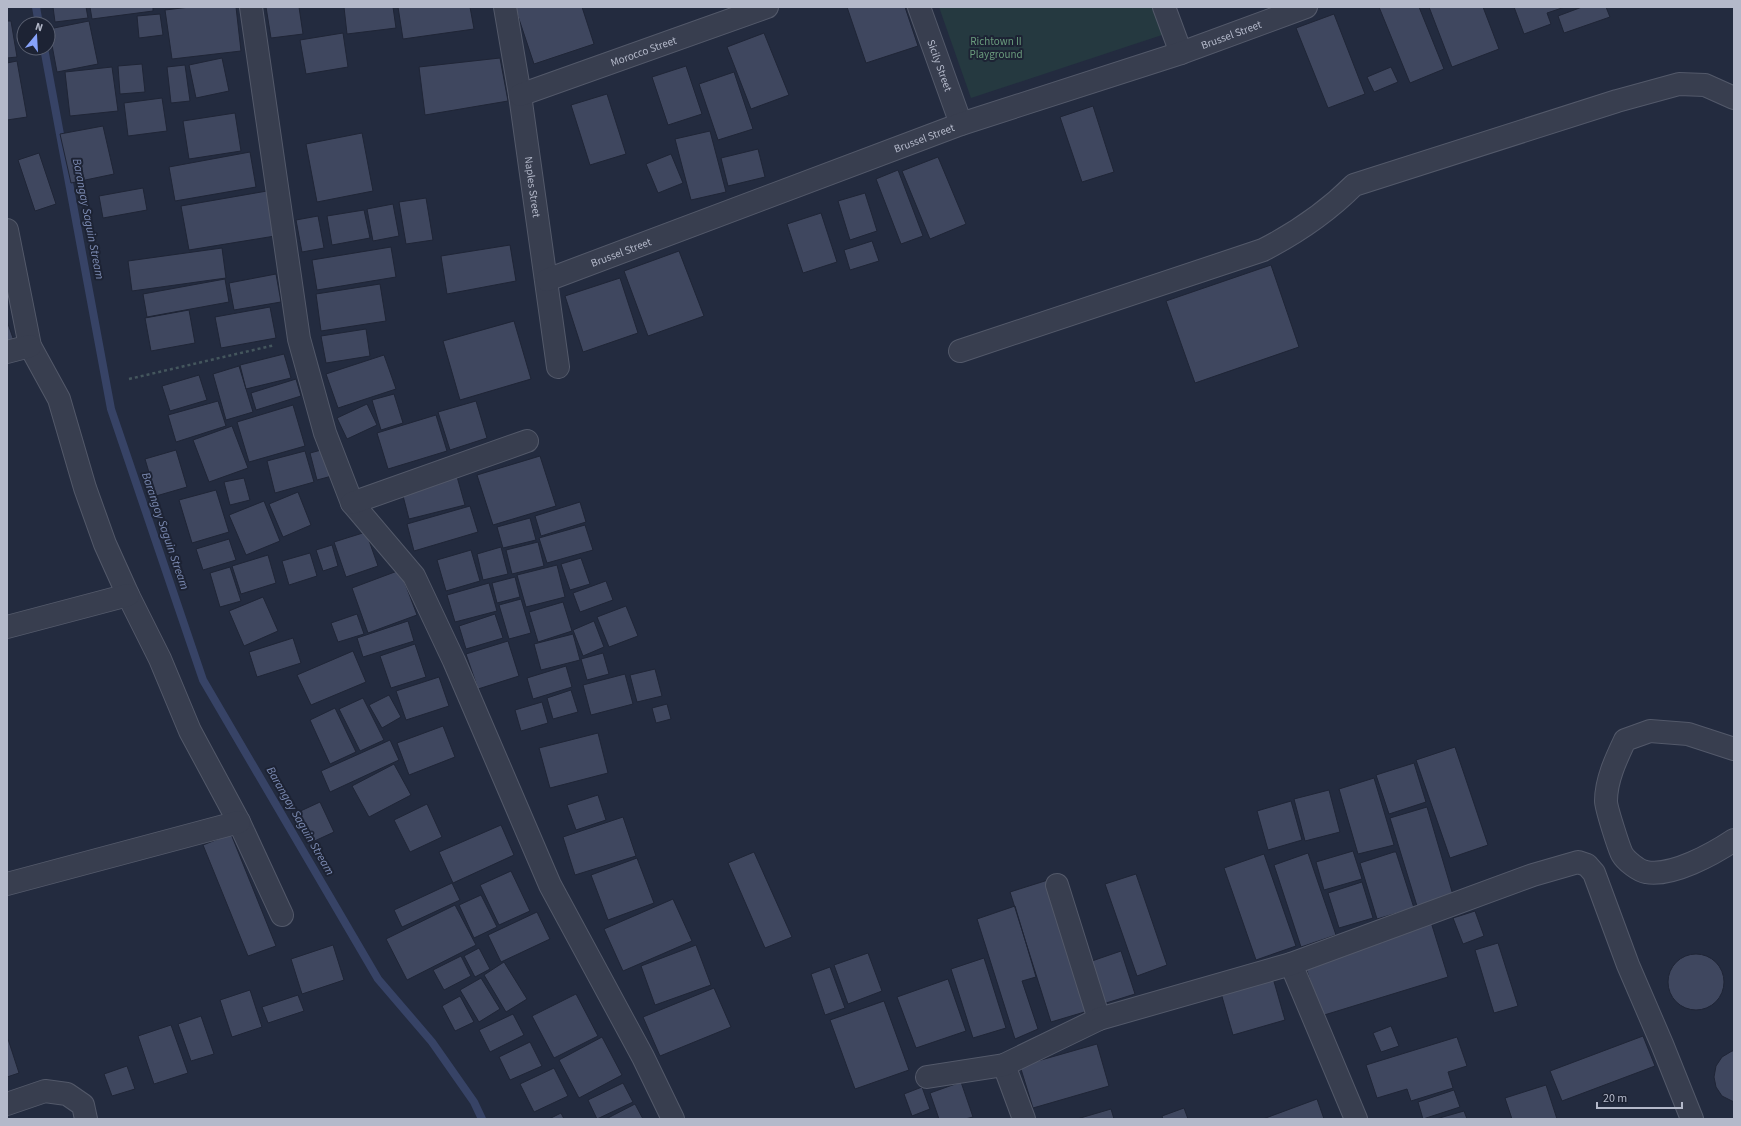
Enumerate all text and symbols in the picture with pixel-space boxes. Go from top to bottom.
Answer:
north arrow [16,16,56,56]
street label: Brussel Street [1199,16,1264,53]
text: N [33,19,45,35]
street label: Morocco Street [608,32,679,70]
park label: Richtown II Playground [969,34,1023,62]
street label: Sicily Street [924,37,956,94]
street label: Brussel Street [892,120,957,156]
street label: Naples Street [521,155,545,219]
water label: Barangay Saguin Stream [68,157,108,281]
street label: Brussel Street [589,234,654,270]
water label: Barangay Saguin Stream [137,470,193,592]
water label: Barangay Saguin Stream [262,764,338,878]
scale bar [1597,1084,1682,1110]
text: 20 m [1603,1090,1627,1107]

